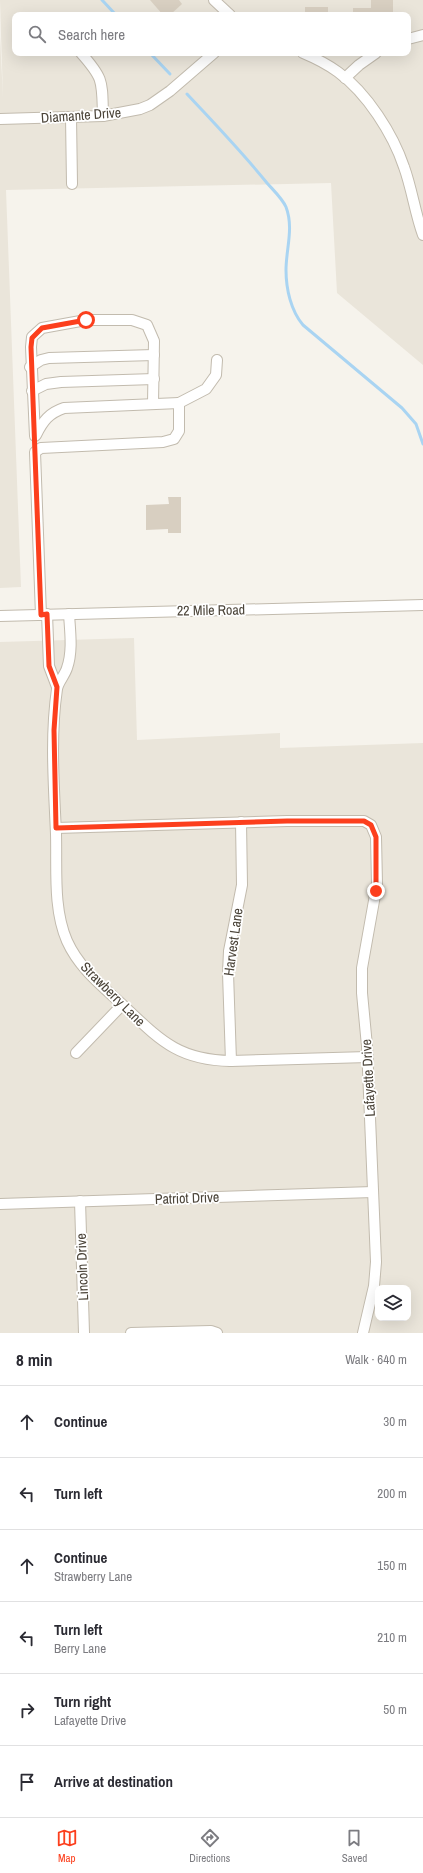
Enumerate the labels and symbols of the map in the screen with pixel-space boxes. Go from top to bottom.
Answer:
street label: Diamante Drive [40,103,122,127]
route start [77,311,95,329]
street label: 22 Mile Road [177,600,245,620]
route end [367,882,385,900]
street label: Harvest Lane [219,907,247,977]
street label: Strawberry Lane [77,958,149,1030]
street label: Lafayette Drive [357,1039,379,1117]
street label: Patriot Drive [154,1188,220,1208]
street label: Lincoln Drive [72,1233,92,1301]

